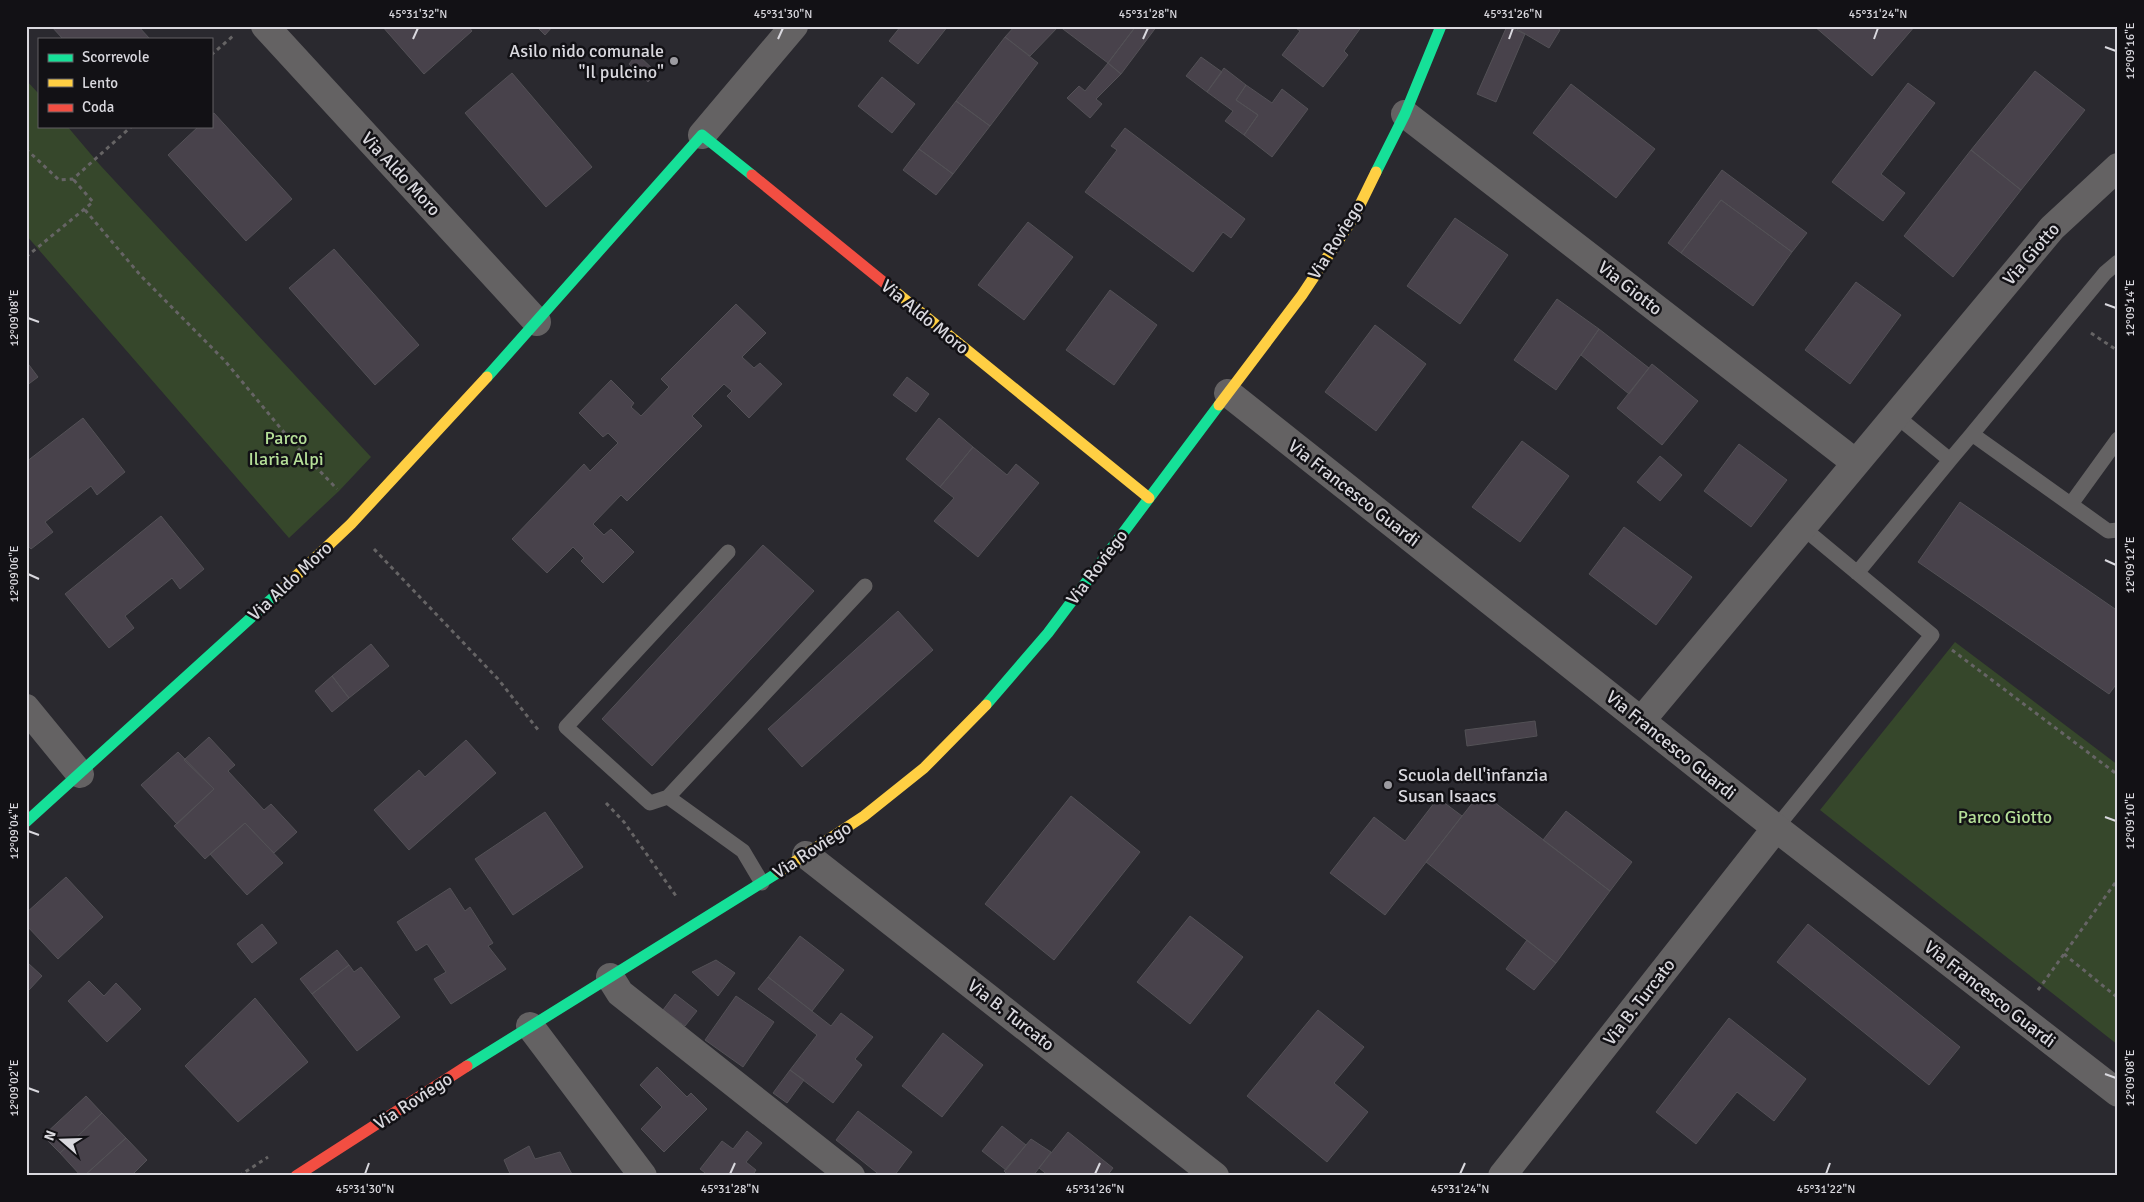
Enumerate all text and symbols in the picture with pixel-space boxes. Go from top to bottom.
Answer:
text: 45°31'32"N [389,7,447,22]
text: 45°31'30"N [754,7,812,22]
text: 45°31'28"N [1119,7,1177,22]
text: 45°31'26"N [1484,7,1542,22]
text: 45°31'24"N [1849,7,1907,22]
text: 12°09'16"E [2123,22,2138,80]
legend [38,38,212,128]
place label: Asilo nido comunale "Il pulcino" [509,40,664,83]
text: Scorrevole [82,48,149,66]
marker: Asilo nido comunale "Il pulcino" [668,55,680,67]
text: Lento [82,74,118,92]
text: Coda [82,98,114,116]
street label: Via Aldo Moro [357,127,445,221]
street label: Via Roviego [1303,197,1369,283]
street label: Via Giotto [1998,218,2064,290]
street label: Via Giotto [1593,256,1667,320]
street label: Via Aldo Moro [877,275,973,359]
text: 12°09'14"E [2123,279,2138,337]
text: 12°09'08"E [7,289,22,347]
park label: Parco Ilaria Alpi [248,427,324,470]
street label: Via Francesco Guardi [1284,435,1424,551]
street label: Via Roviego [1062,525,1132,609]
text: 12°09'12"E [2123,536,2138,594]
street label: Via Aldo Moro [243,537,337,625]
text: 12°09'06"E [7,545,22,603]
street label: Via Francesco Guardi [1601,686,1741,804]
place label: Scuola dell'infanzia Susan Isaacs [1398,764,1548,807]
marker: Scuola dell'infanzia Susan Isaacs [1382,779,1394,791]
text: 12°09'10"E [2123,792,2138,850]
text: 12°09'04"E [7,802,22,860]
park label: Parco Giotto [1958,806,2052,828]
street label: Via Roviego [769,817,855,883]
street label: Via Francesco Guardi [1920,936,2060,1052]
street label: Via B. Turcato [1598,954,1680,1050]
street label: Via B. Turcato [963,974,1059,1056]
text: 12°09'08"E [2123,1049,2138,1107]
text: 12°09'02"E [7,1059,22,1117]
street label: Via Roviego [370,1068,456,1134]
north arrow [38,1114,88,1164]
text: N [41,1128,60,1143]
text: 45°31'30"N [336,1182,394,1197]
text: 45°31'28"N [701,1182,759,1197]
text: 45°31'26"N [1066,1182,1124,1197]
text: 45°31'24"N [1431,1182,1489,1197]
text: 45°31'22"N [1797,1182,1855,1197]

